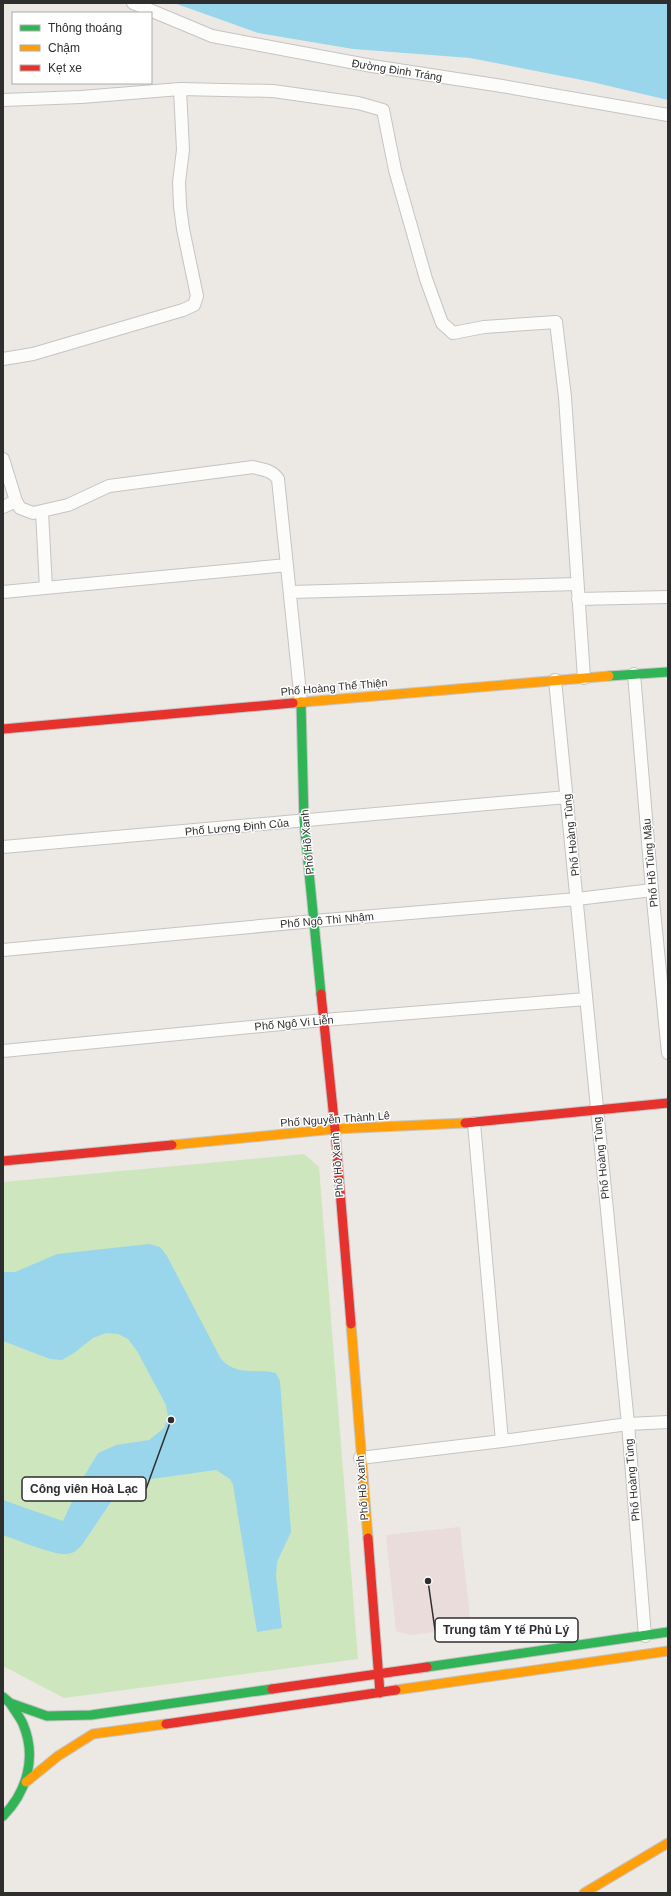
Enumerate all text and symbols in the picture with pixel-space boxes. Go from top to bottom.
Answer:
legend [12,12,152,84]
text: Thông thoáng [48,21,122,35]
text: Chậm [48,41,80,55]
street label: Đường Đinh Tráng [351,57,443,83]
text: Kẹt xe [48,61,82,75]
street label: Phố Hoàng Thế Thiện [280,676,388,698]
street label: Phố Hoàng Tùng [561,793,581,877]
street label: Phố Hồ Xanh [298,809,316,875]
street label: Phố Lương Định Của [184,816,290,838]
street label: Phố Hồ Tùng Mậu [640,818,660,908]
street label: Phố Ngô Thì Nhậm [280,910,374,930]
street label: Phố Ngô Vi Liễn [254,1014,334,1032]
street label: Phố Nguyễn Thành Lê [280,1109,390,1129]
street label: Phố Hoàng Tùng [591,1116,611,1200]
street label: Phố Hồ Xanh [329,1132,345,1198]
street label: Phố Hoàng Tùng [622,1438,642,1522]
street label: Phố Hồ Xanh [354,1455,370,1521]
callout: Công viên Hoà Lạc [22,1477,146,1501]
text: Công viên Hoà Lạc [30,1482,138,1496]
callout: Trung tâm Y tế Phủ Lý [435,1618,578,1642]
text: Trung tâm Y tế Phủ Lý [443,1623,569,1637]

